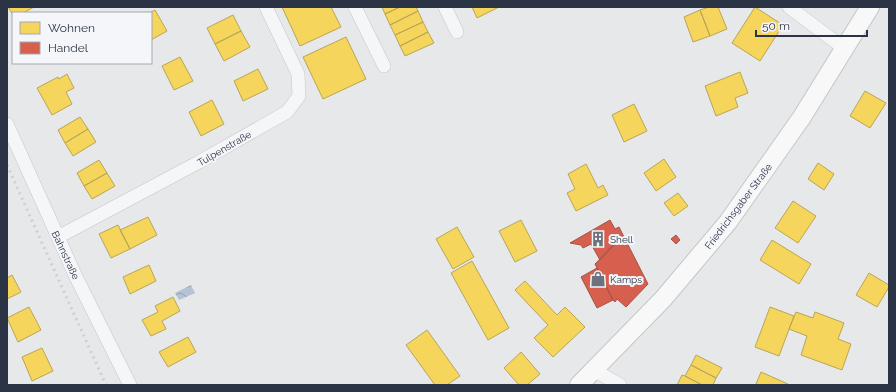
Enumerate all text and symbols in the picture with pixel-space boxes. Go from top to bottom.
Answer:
legend [12,12,152,64]
scale bar [756,12,867,38]
text: 50 m [762,19,790,33]
text: Wohnen [48,21,95,35]
text: Handel [48,41,89,55]
street label: Tulpenstraße [195,129,253,168]
street label: Friedrichsgaber Straße [703,161,774,251]
street label: Bahnstraße [50,229,82,281]
building icon: Shell [589,230,607,248]
place label: Shell [610,234,633,245]
shop icon: Kamps [589,270,607,288]
place label: Kamps [610,274,642,285]

